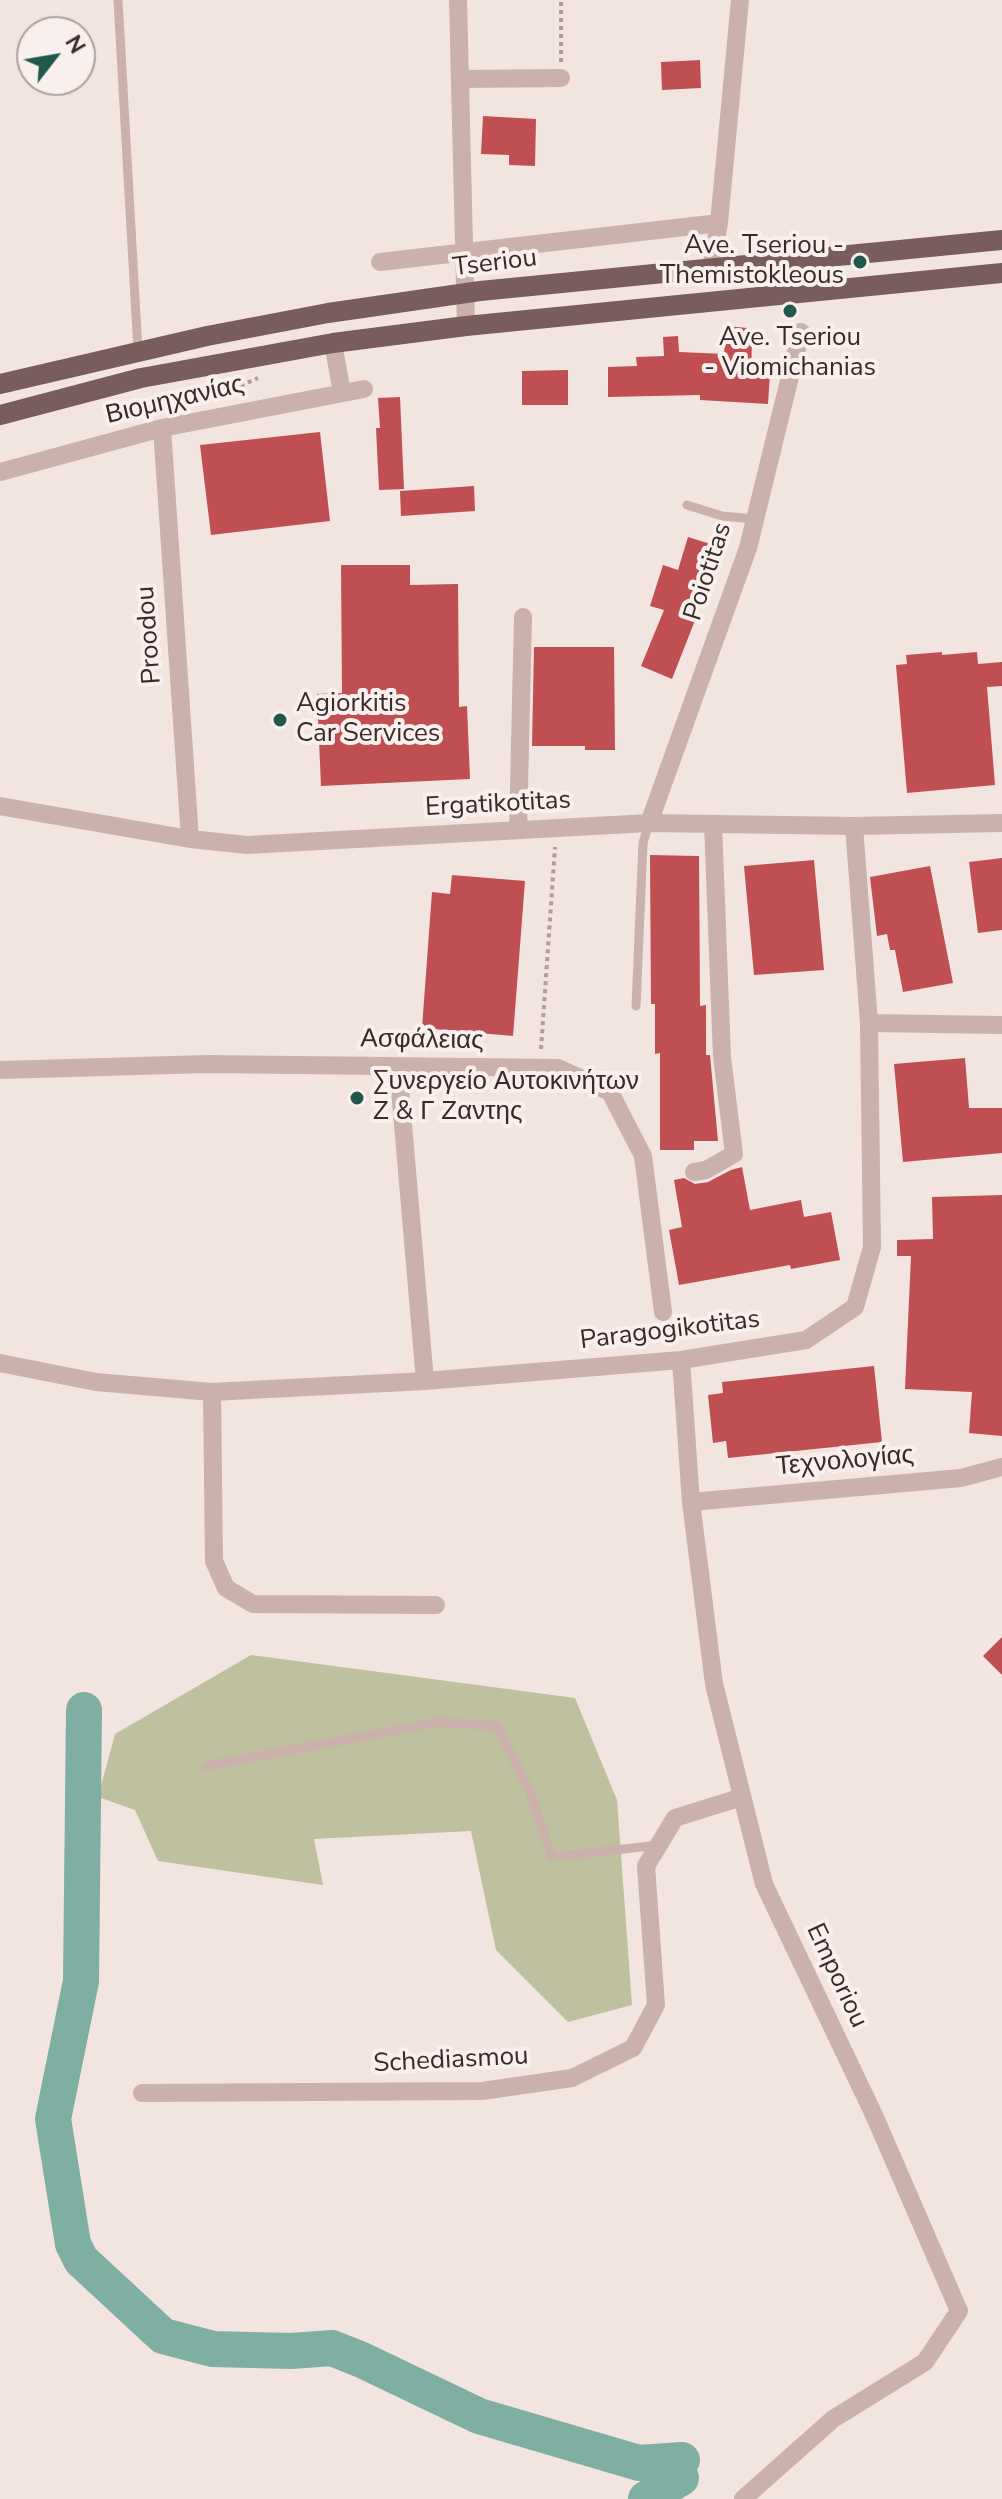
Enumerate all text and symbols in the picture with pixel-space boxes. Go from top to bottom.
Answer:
north arrow [16,16,96,96]
text: N [58,30,92,59]
place label: Ave. Tseriou - Themistokleous [660,231,844,292]
street label: Tseriou [451,243,539,285]
marker: Ave. Tseriou - Themistokleous [851,253,869,271]
marker: Ave. Tseriou - Viomichanias [781,302,799,320]
place label: Ave. Tseriou - Viomichanias [704,323,876,384]
street label: Βιομηχανίας [103,370,247,432]
street label: Poiotitas [679,519,739,625]
street label: Proodou [131,585,169,685]
place label: Agiorkitis Car Services [296,689,440,750]
marker: Agiorkitis Car Services [271,711,289,729]
street label: Ergatikotitas [424,786,572,824]
street label: Ασφάλειας [360,1024,484,1058]
place label: Συνεργείο Αυτοκινήτων Ζ & Γ Ζαντης [373,1067,639,1128]
marker: Συνεργείο Αυτοκινήτων Ζ & Γ Ζαντης [348,1089,366,1107]
street label: Paragogikotitas [578,1304,762,1358]
street label: Τεχνολογίας [775,1440,915,1484]
street label: Emporiou [798,1919,874,2033]
street label: Schediasmou [373,2041,529,2081]

